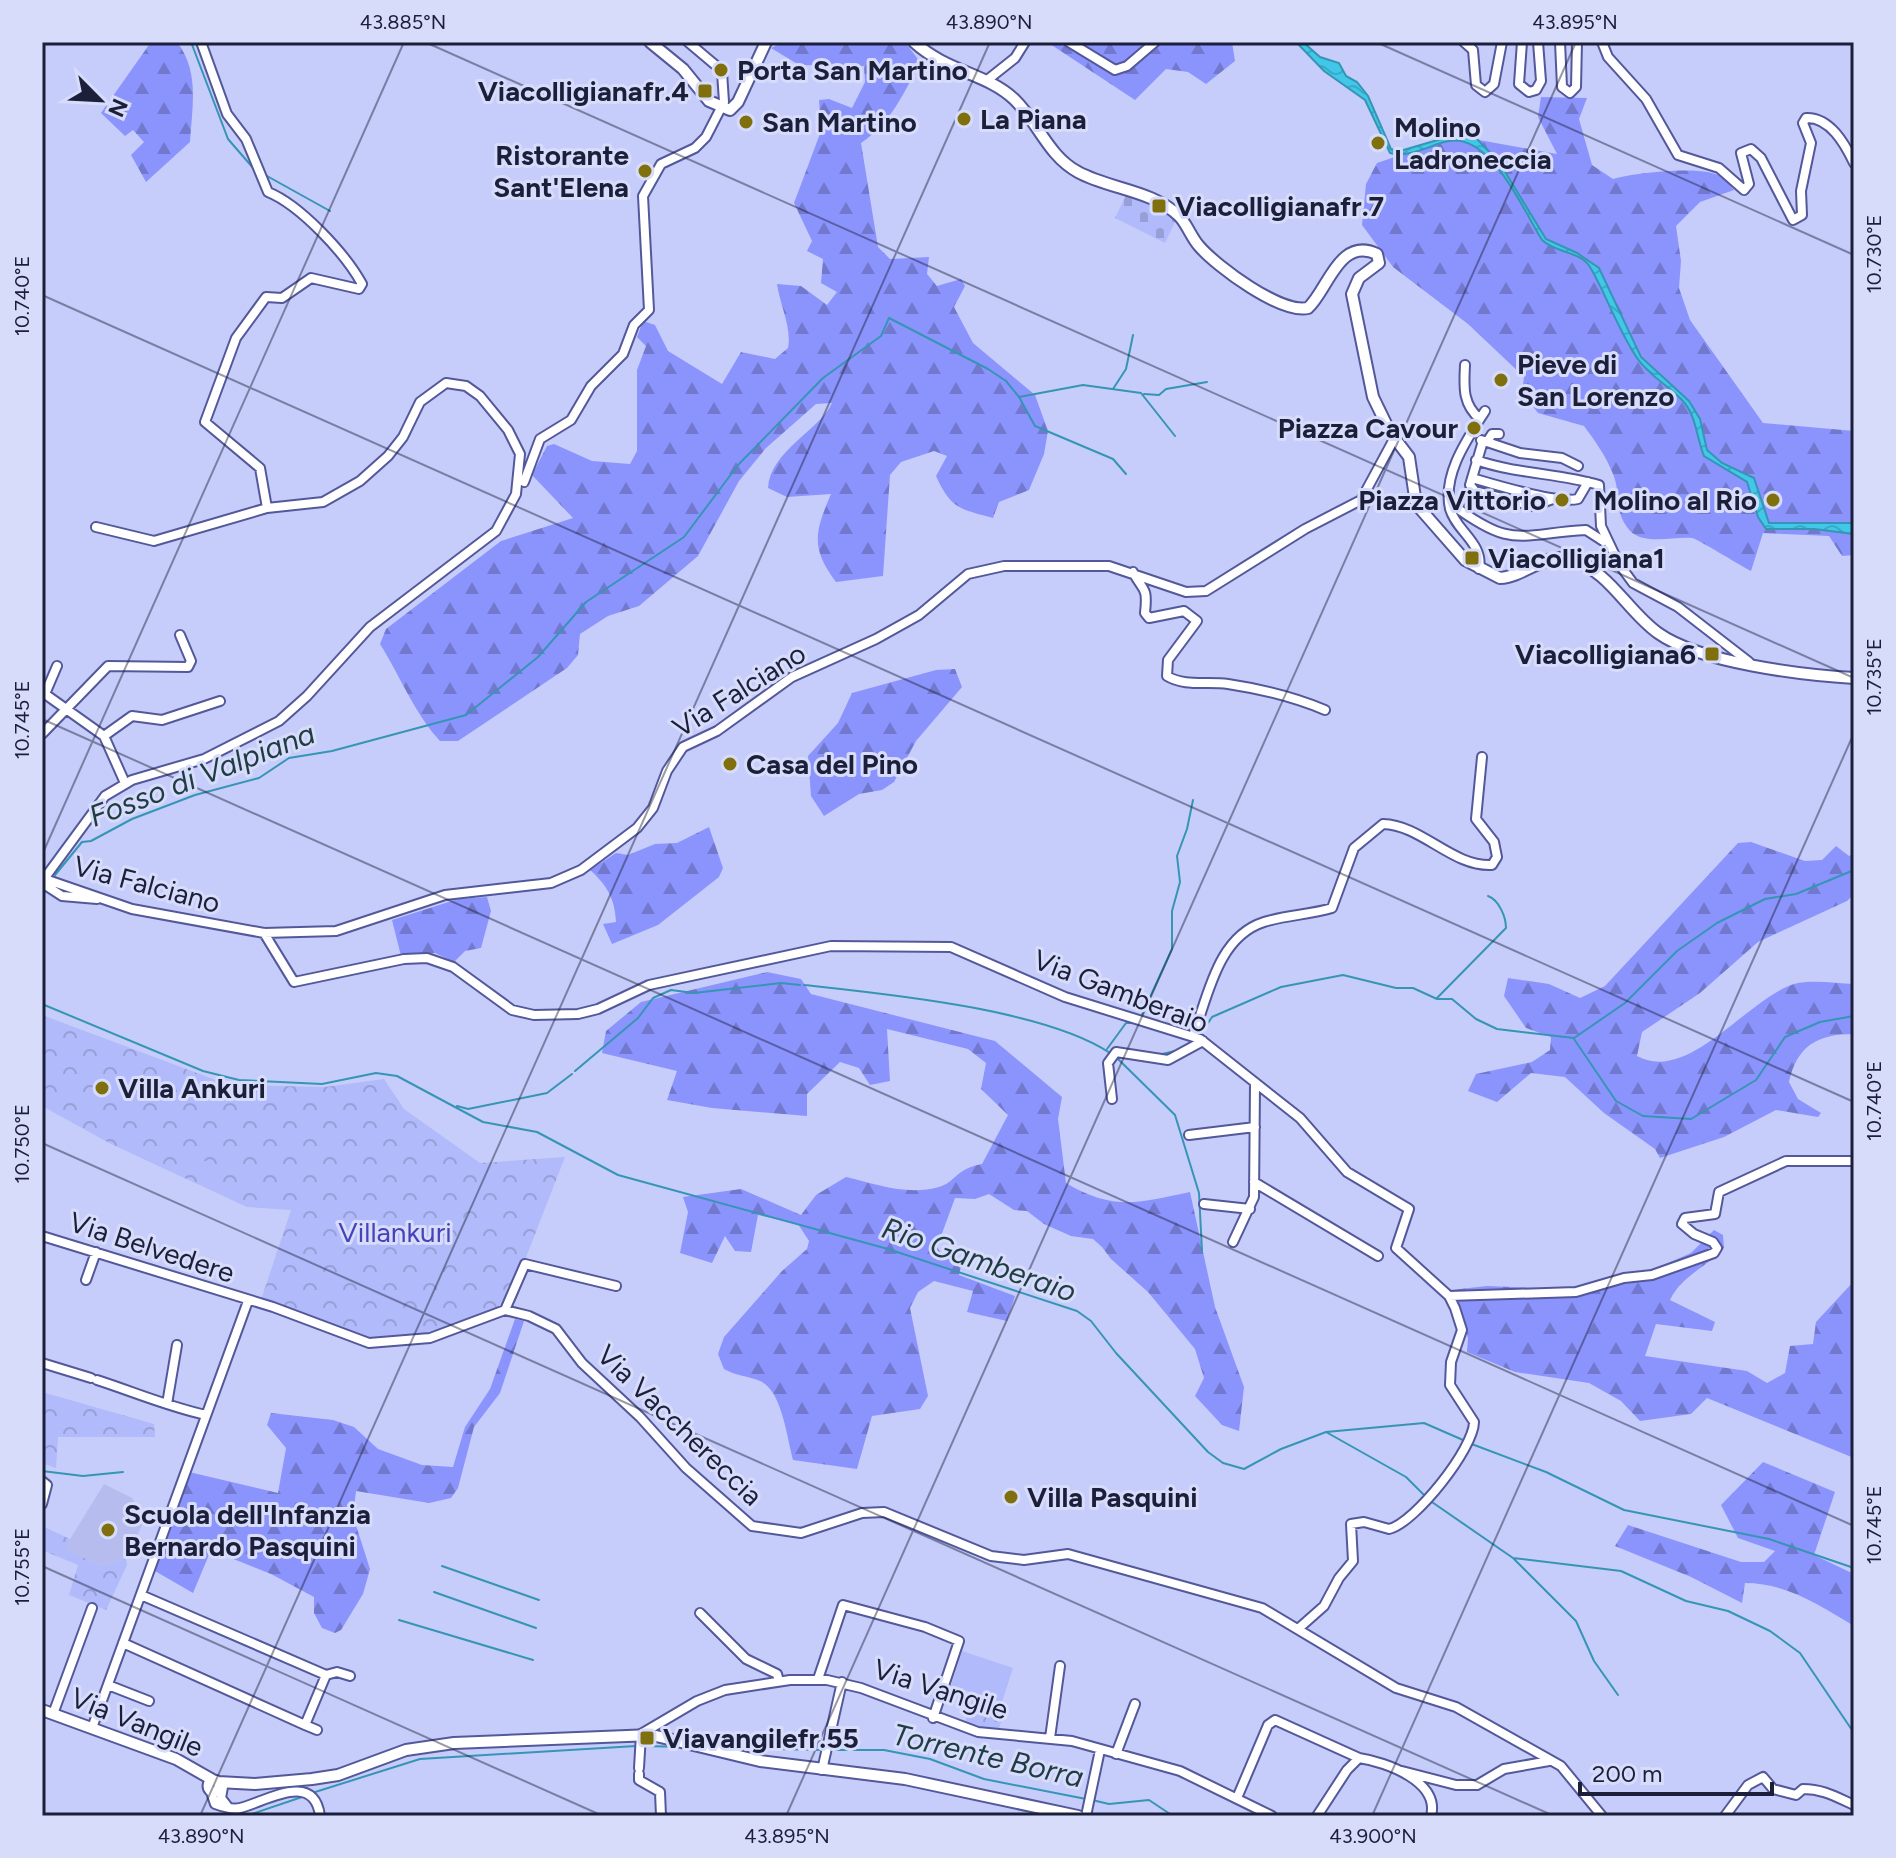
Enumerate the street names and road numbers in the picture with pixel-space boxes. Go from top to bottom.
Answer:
street label: Via Falciano [666,636,812,744]
street label: Via Falciano [70,848,224,920]
street label: Via Gamberaio [1029,942,1213,1040]
street label: Via Belvedere [65,1204,239,1290]
street label: Via Vacchereccia [590,1338,770,1512]
street label: Via Vangile [869,1651,1013,1727]
street label: Via Vangile [66,1680,208,1764]

